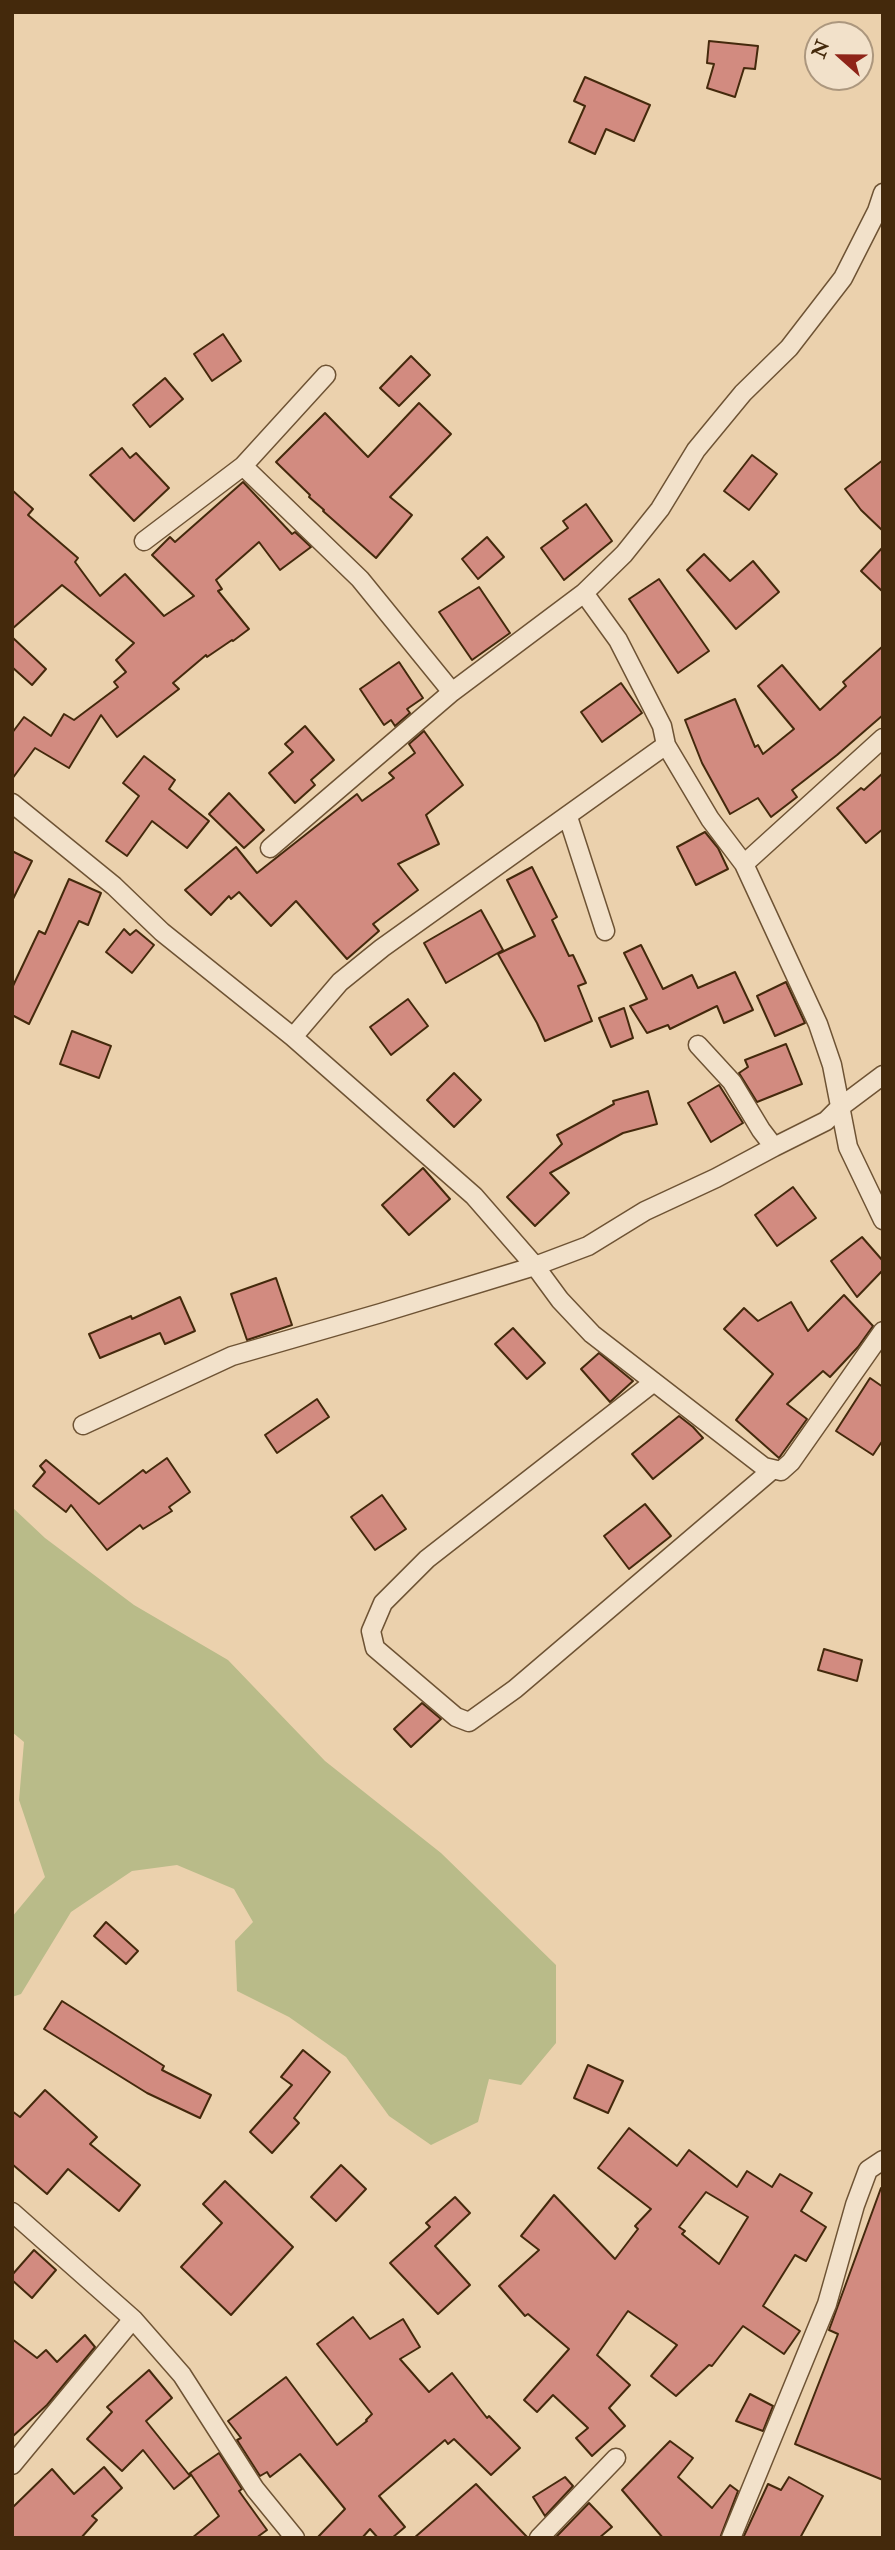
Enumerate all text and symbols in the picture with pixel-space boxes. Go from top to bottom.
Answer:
north arrow [804,21,874,91]
text: N [807,37,836,61]

